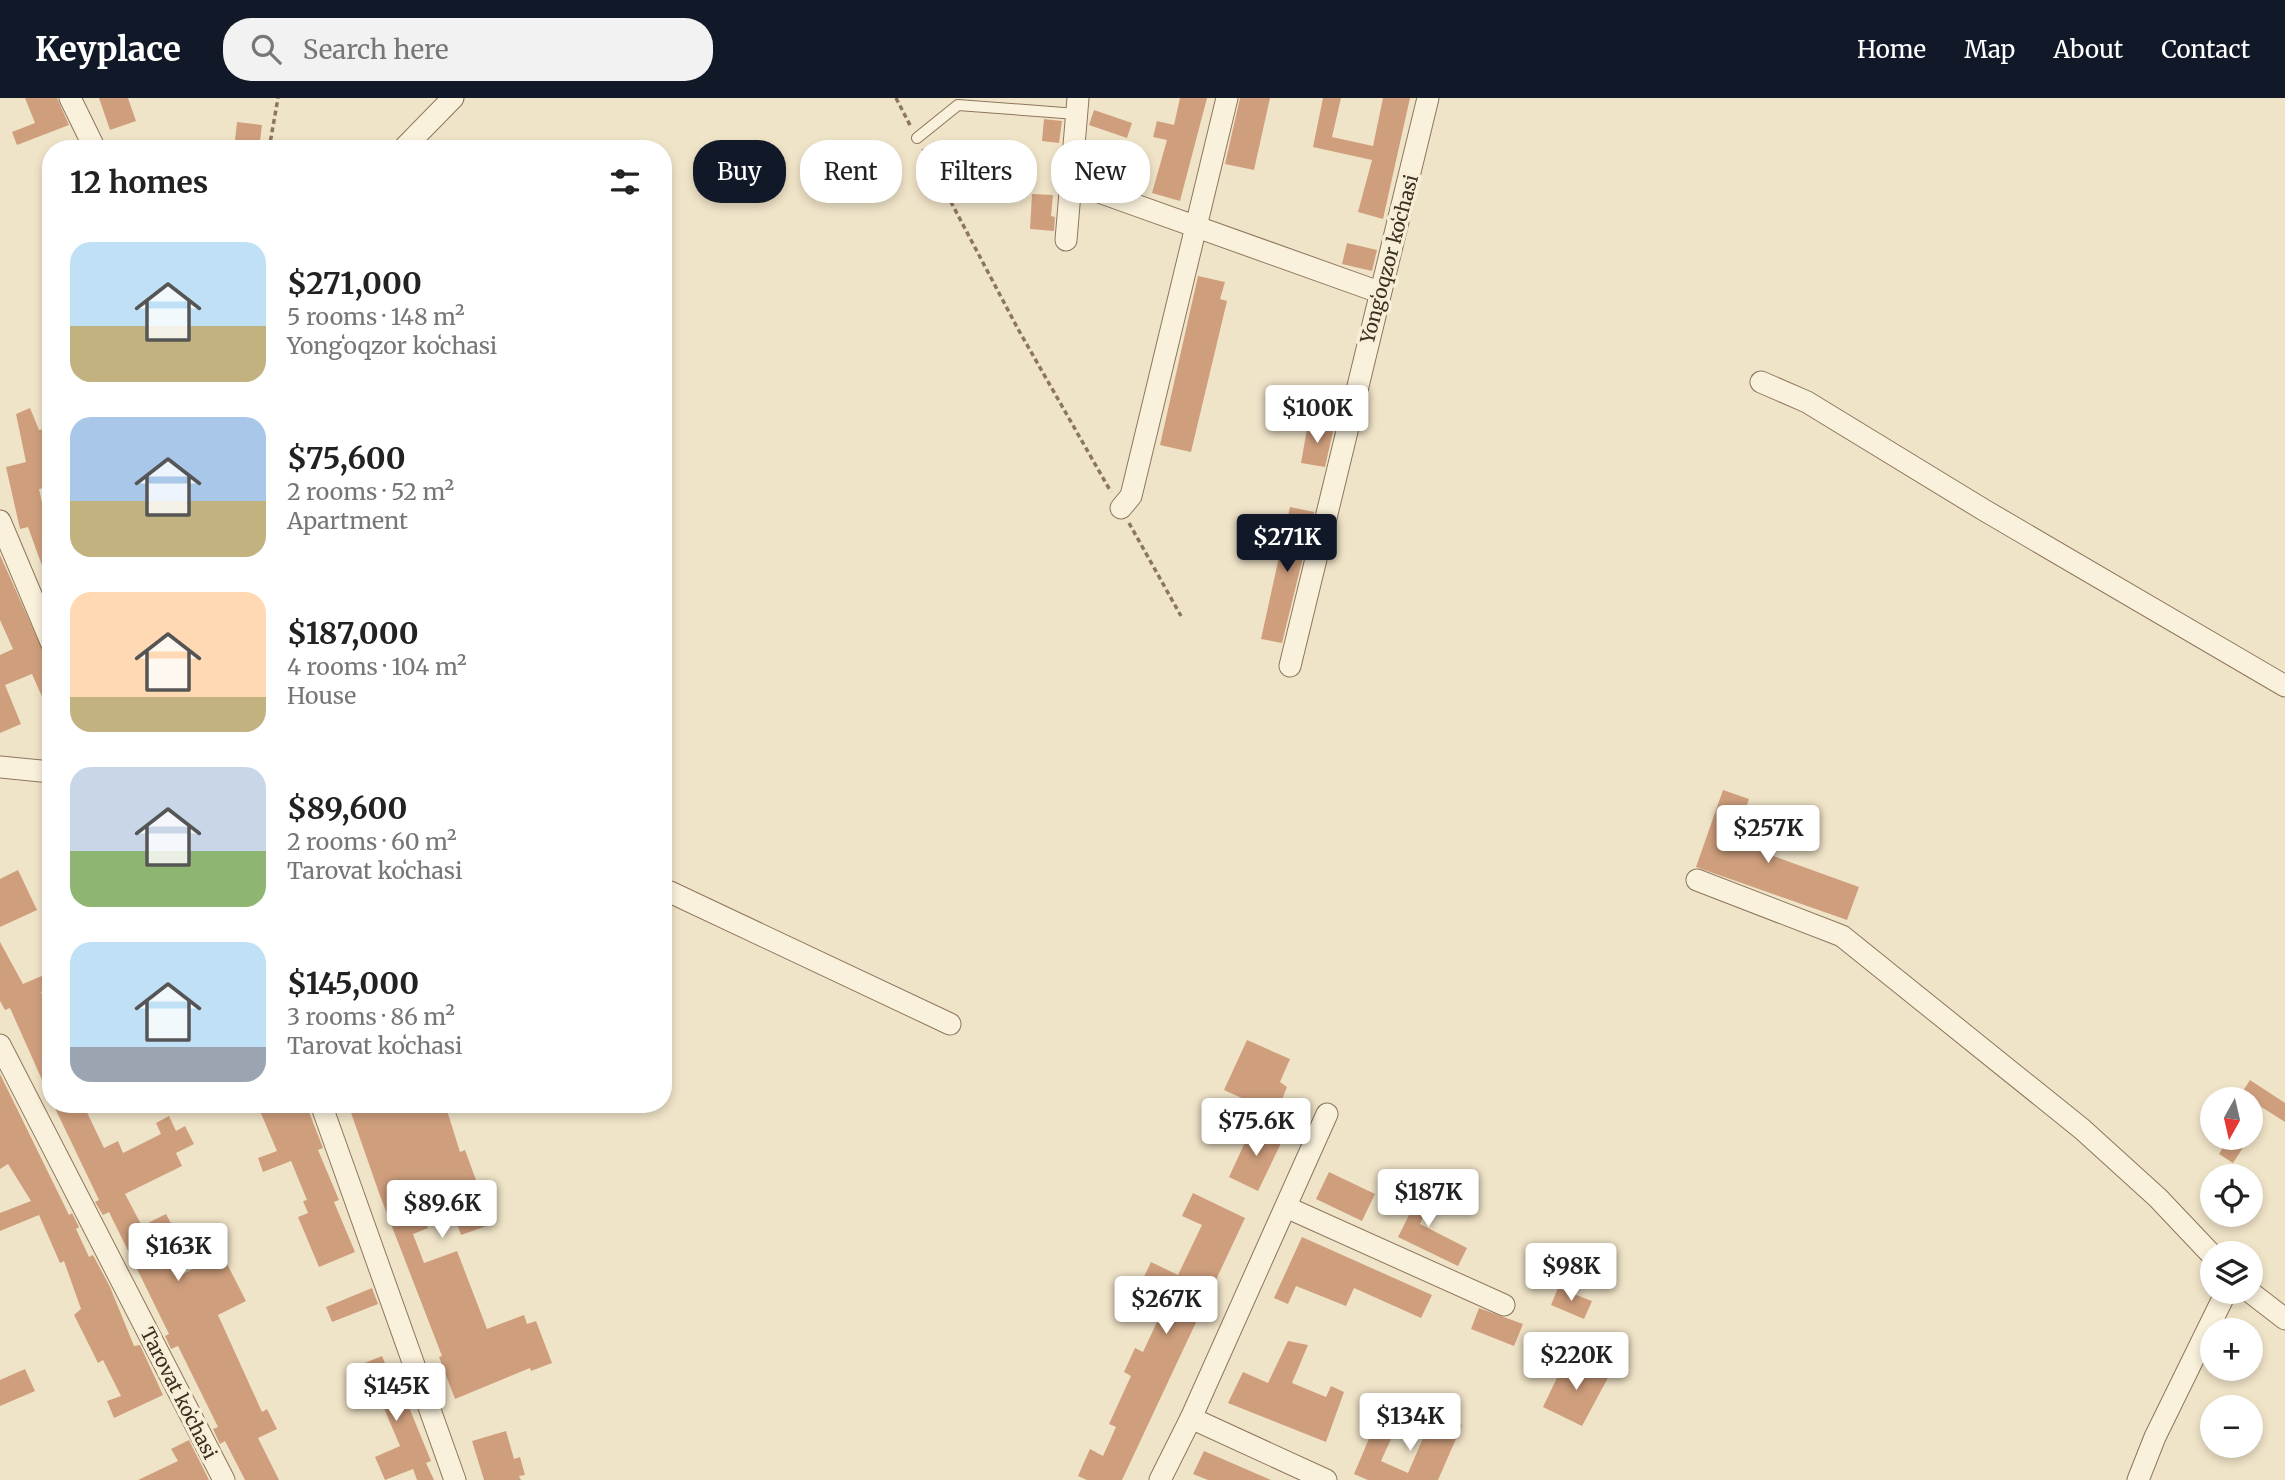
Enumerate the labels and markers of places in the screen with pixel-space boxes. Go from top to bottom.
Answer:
pin: $100K [1268,386,1366,445]
pin: $271K [1238,514,1336,574]
pin: $257K [1719,806,1817,865]
pin: $75.6K [1199,1098,1313,1158]
pin: $187K [1379,1170,1477,1229]
pin: $89.6K [385,1180,499,1240]
pin: $163K [129,1224,227,1283]
pin: $98K [1530,1244,1612,1303]
pin: $267K [1117,1276,1215,1336]
pin: $220K [1527,1332,1625,1392]
pin: $145K [347,1364,445,1423]
pin: $134K [1361,1394,1459,1453]

